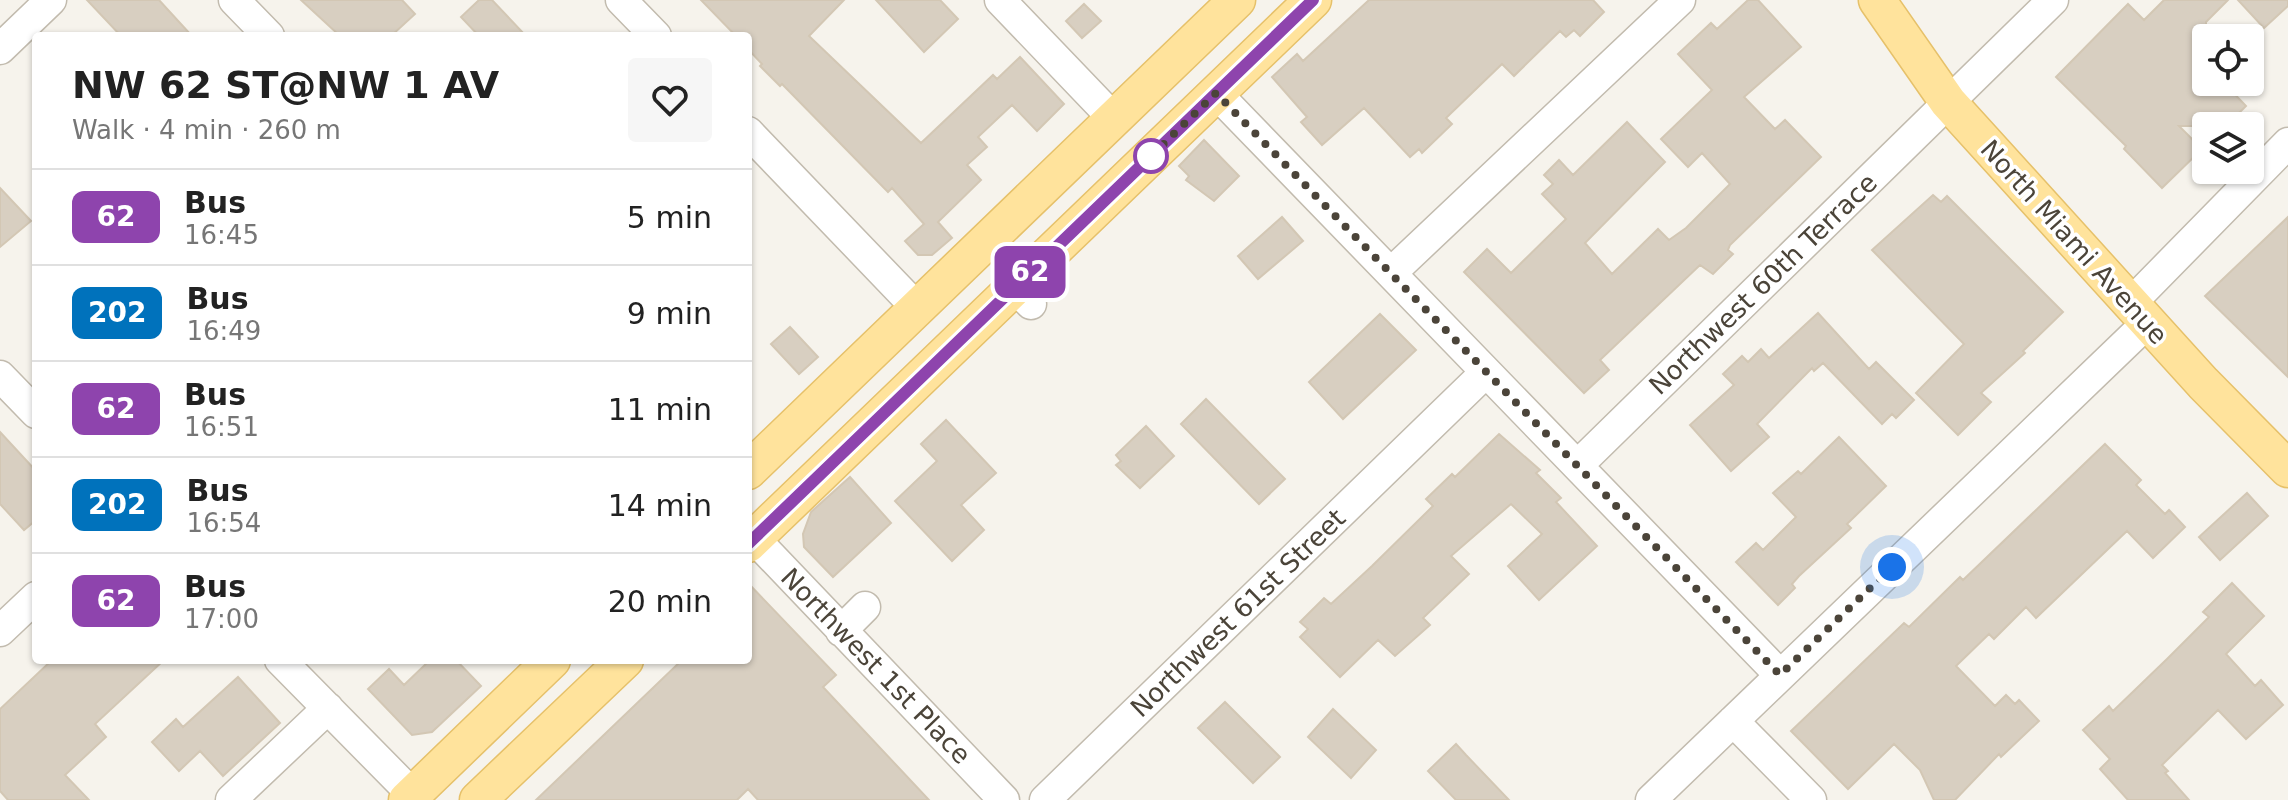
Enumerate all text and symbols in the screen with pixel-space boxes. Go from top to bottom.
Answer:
map controls [2192,24,2264,184]
button: locate [2192,24,2264,96]
button: heart [628,58,712,142]
text: NW 62 ST@NW 1 AV [72,63,499,107]
button: layers [2192,112,2264,184]
text: Walk · 4 min · 260 m [72,115,341,145]
street label: North Miami Avenue [1975,134,2173,350]
unlabelled marker [1134,139,1168,173]
street label: Northwest 60th Terrace [1643,167,1883,401]
text: Bus [184,185,246,220]
text: 62 [97,200,135,233]
text: 5 min [627,200,712,235]
text: 16:45 [184,220,259,250]
line badge: 62 [994,246,1066,298]
text: 62 [1011,255,1049,288]
text: Bus [186,281,249,316]
text: 202 [88,296,146,329]
text: 9 min [627,296,712,331]
text: 16:49 [186,316,261,346]
text: Bus [184,377,246,412]
text: 62 [97,392,135,425]
text: 11 min [608,392,712,427]
text: 16:51 [184,412,259,442]
text: Bus [186,473,249,508]
text: 202 [88,488,146,521]
text: 14 min [608,488,712,523]
street label: Northwest 61st Street [1125,503,1351,723]
text: 16:54 [186,508,261,538]
your location [1872,547,1912,587]
street label: Northwest 1st Place [775,562,977,770]
text: Bus [184,569,246,604]
text: 62 [97,584,135,617]
text: 20 min [608,584,712,619]
text: 17:00 [184,604,259,634]

